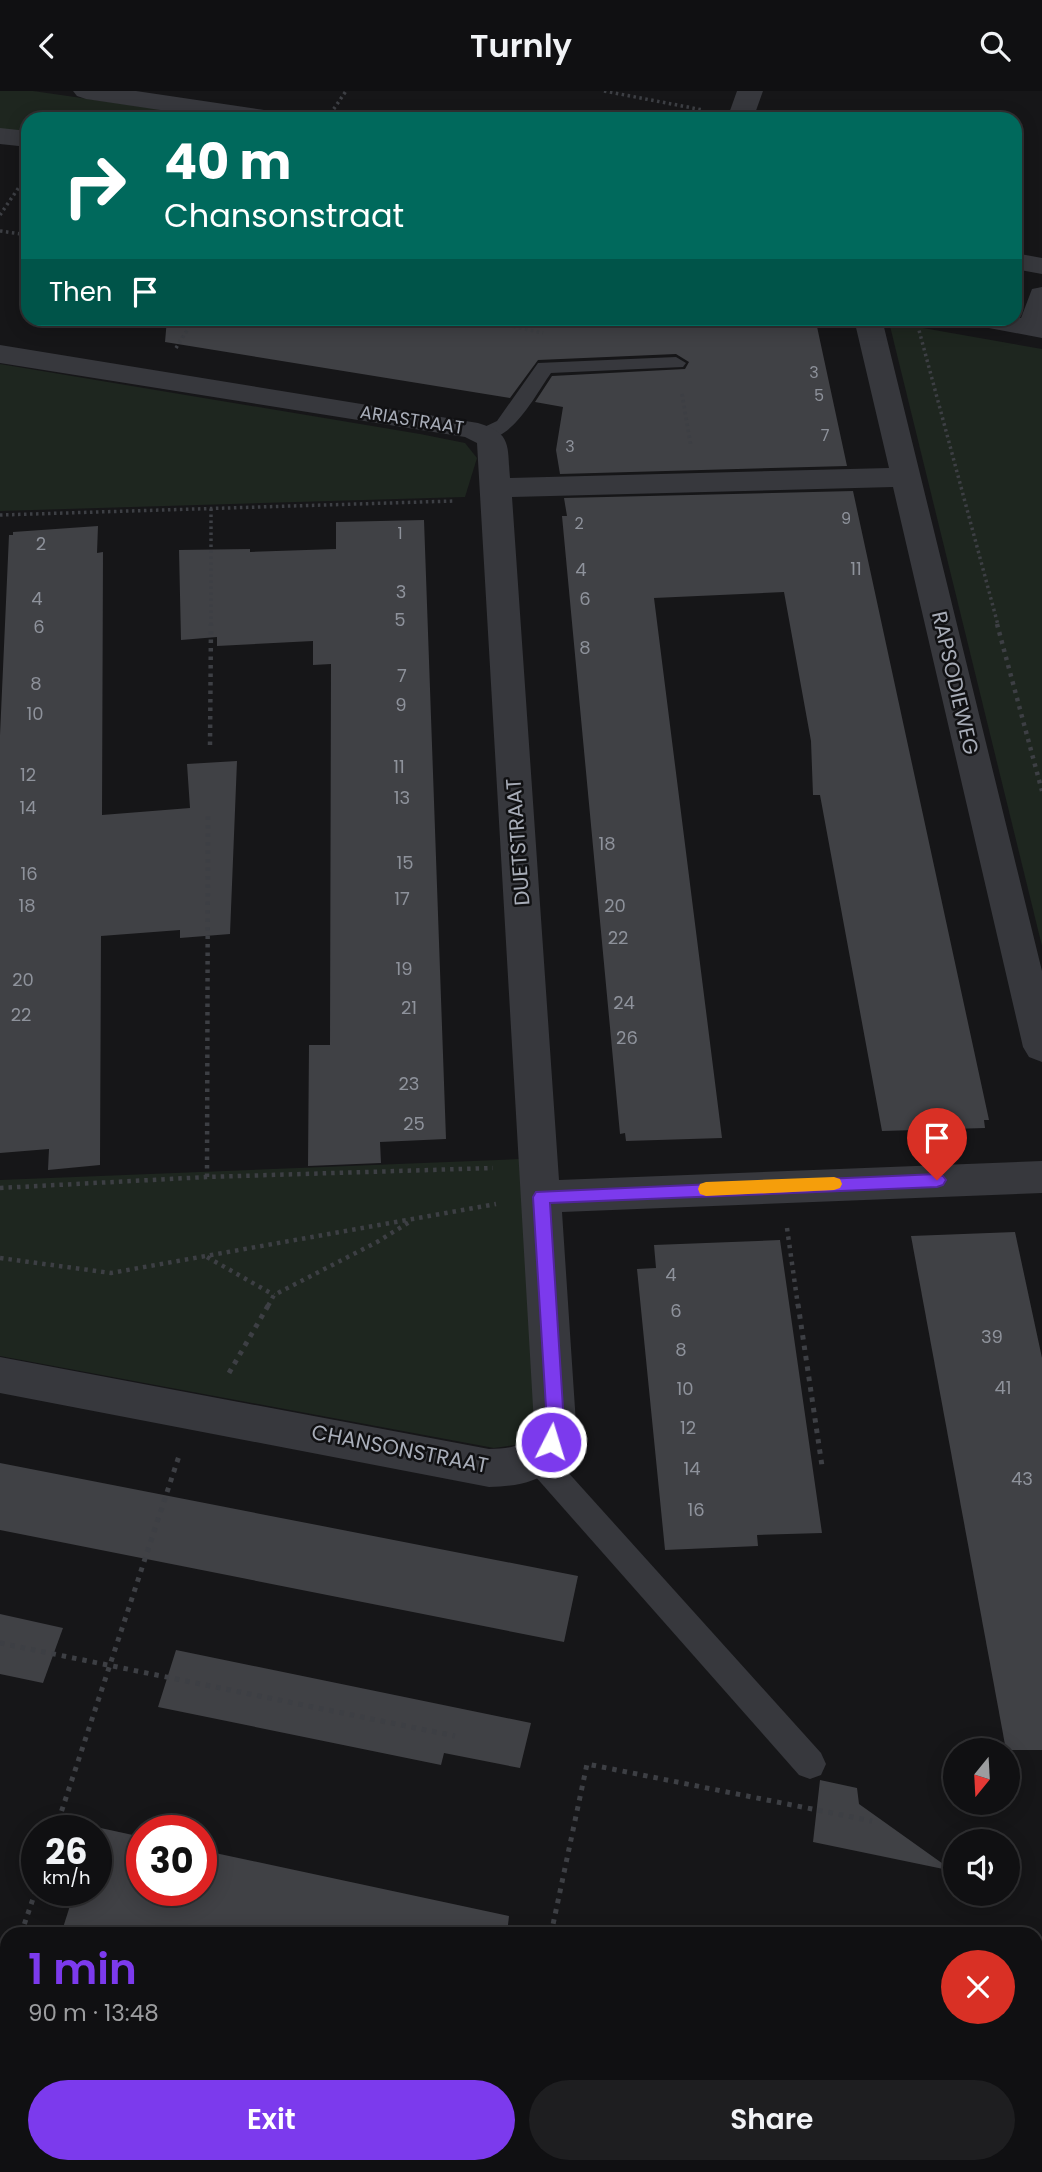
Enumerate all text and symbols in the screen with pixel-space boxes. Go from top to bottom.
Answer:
text: Turnly [470,23,572,68]
icon: back [28,27,66,65]
icon: search [976,27,1014,65]
text: 40 m [164,128,291,196]
icon: right [49,140,140,231]
text: Chansonstraat [164,193,404,238]
icon: arrive [126,273,164,311]
text: Then [49,274,112,310]
house number: 3 [809,361,819,384]
house number: 5 [814,384,824,407]
street label: ARIASTRAAT [358,399,466,440]
house number: 7 [821,424,830,447]
house number: 3 [565,435,575,458]
house number: 9 [841,507,851,530]
house number: 2 [574,512,584,535]
house number: 1 [397,522,403,545]
house number: 2 [36,531,46,556]
house number: 11 [850,556,862,581]
house number: 4 [575,557,587,582]
house number: 3 [396,579,406,604]
house number: 4 [31,586,43,611]
house number: 6 [579,586,591,611]
house number: 5 [394,607,406,632]
street label: RAPSODIEWEG [925,608,986,757]
house number: 6 [33,614,45,639]
house number: 8 [579,635,591,660]
house number: 7 [397,663,407,688]
house number: 8 [30,671,42,696]
house number: 9 [395,692,407,717]
house number: 10 [26,701,44,726]
house number: 11 [393,754,405,779]
house number: 12 [20,762,36,787]
street label: DUETSTRAAT [499,778,536,907]
house number: 13 [394,785,410,810]
house number: 14 [19,795,37,820]
house number: 18 [598,831,616,856]
house number: 15 [396,850,414,875]
house number: 16 [20,861,38,886]
house number: 17 [394,886,410,911]
house number: 18 [18,893,36,918]
house number: 20 [604,893,626,918]
house number: 22 [608,925,628,950]
house number: 19 [395,956,413,981]
house number: 20 [12,967,34,992]
house number: 24 [613,990,635,1015]
house number: 21 [401,995,417,1020]
house number: 22 [11,1002,31,1027]
house number: 26 [616,1025,638,1050]
house number: 23 [399,1071,419,1096]
pin [907,1108,967,1180]
house number: 25 [403,1111,425,1136]
icon: arrive [918,1119,956,1157]
house number: 4 [665,1262,677,1287]
house number: 6 [670,1298,682,1323]
house number: 39 [981,1324,1003,1349]
house number: 8 [675,1337,687,1362]
house number: 41 [994,1375,1012,1400]
house number: 10 [676,1376,694,1401]
position arrow [514,1405,588,1479]
house number: 12 [680,1415,696,1440]
street label: CHANSONSTRAAT [309,1417,491,1480]
house number: 14 [683,1456,701,1481]
house number: 43 [1011,1466,1033,1491]
house number: 16 [687,1497,705,1522]
north arrow [943,1738,1020,1815]
map controls [943,1738,1020,1906]
speed limit sign: 30 [126,1815,217,1906]
text: 26 [45,1827,88,1876]
button: sound [943,1829,1020,1906]
text: km/h [43,1865,90,1890]
text: 1 min [28,1940,137,1999]
button: close [941,1950,1015,2024]
text: 90 m · 13:48 [28,1997,159,2029]
button: Exit [28,2080,515,2160]
button: Share [529,2080,1015,2160]

